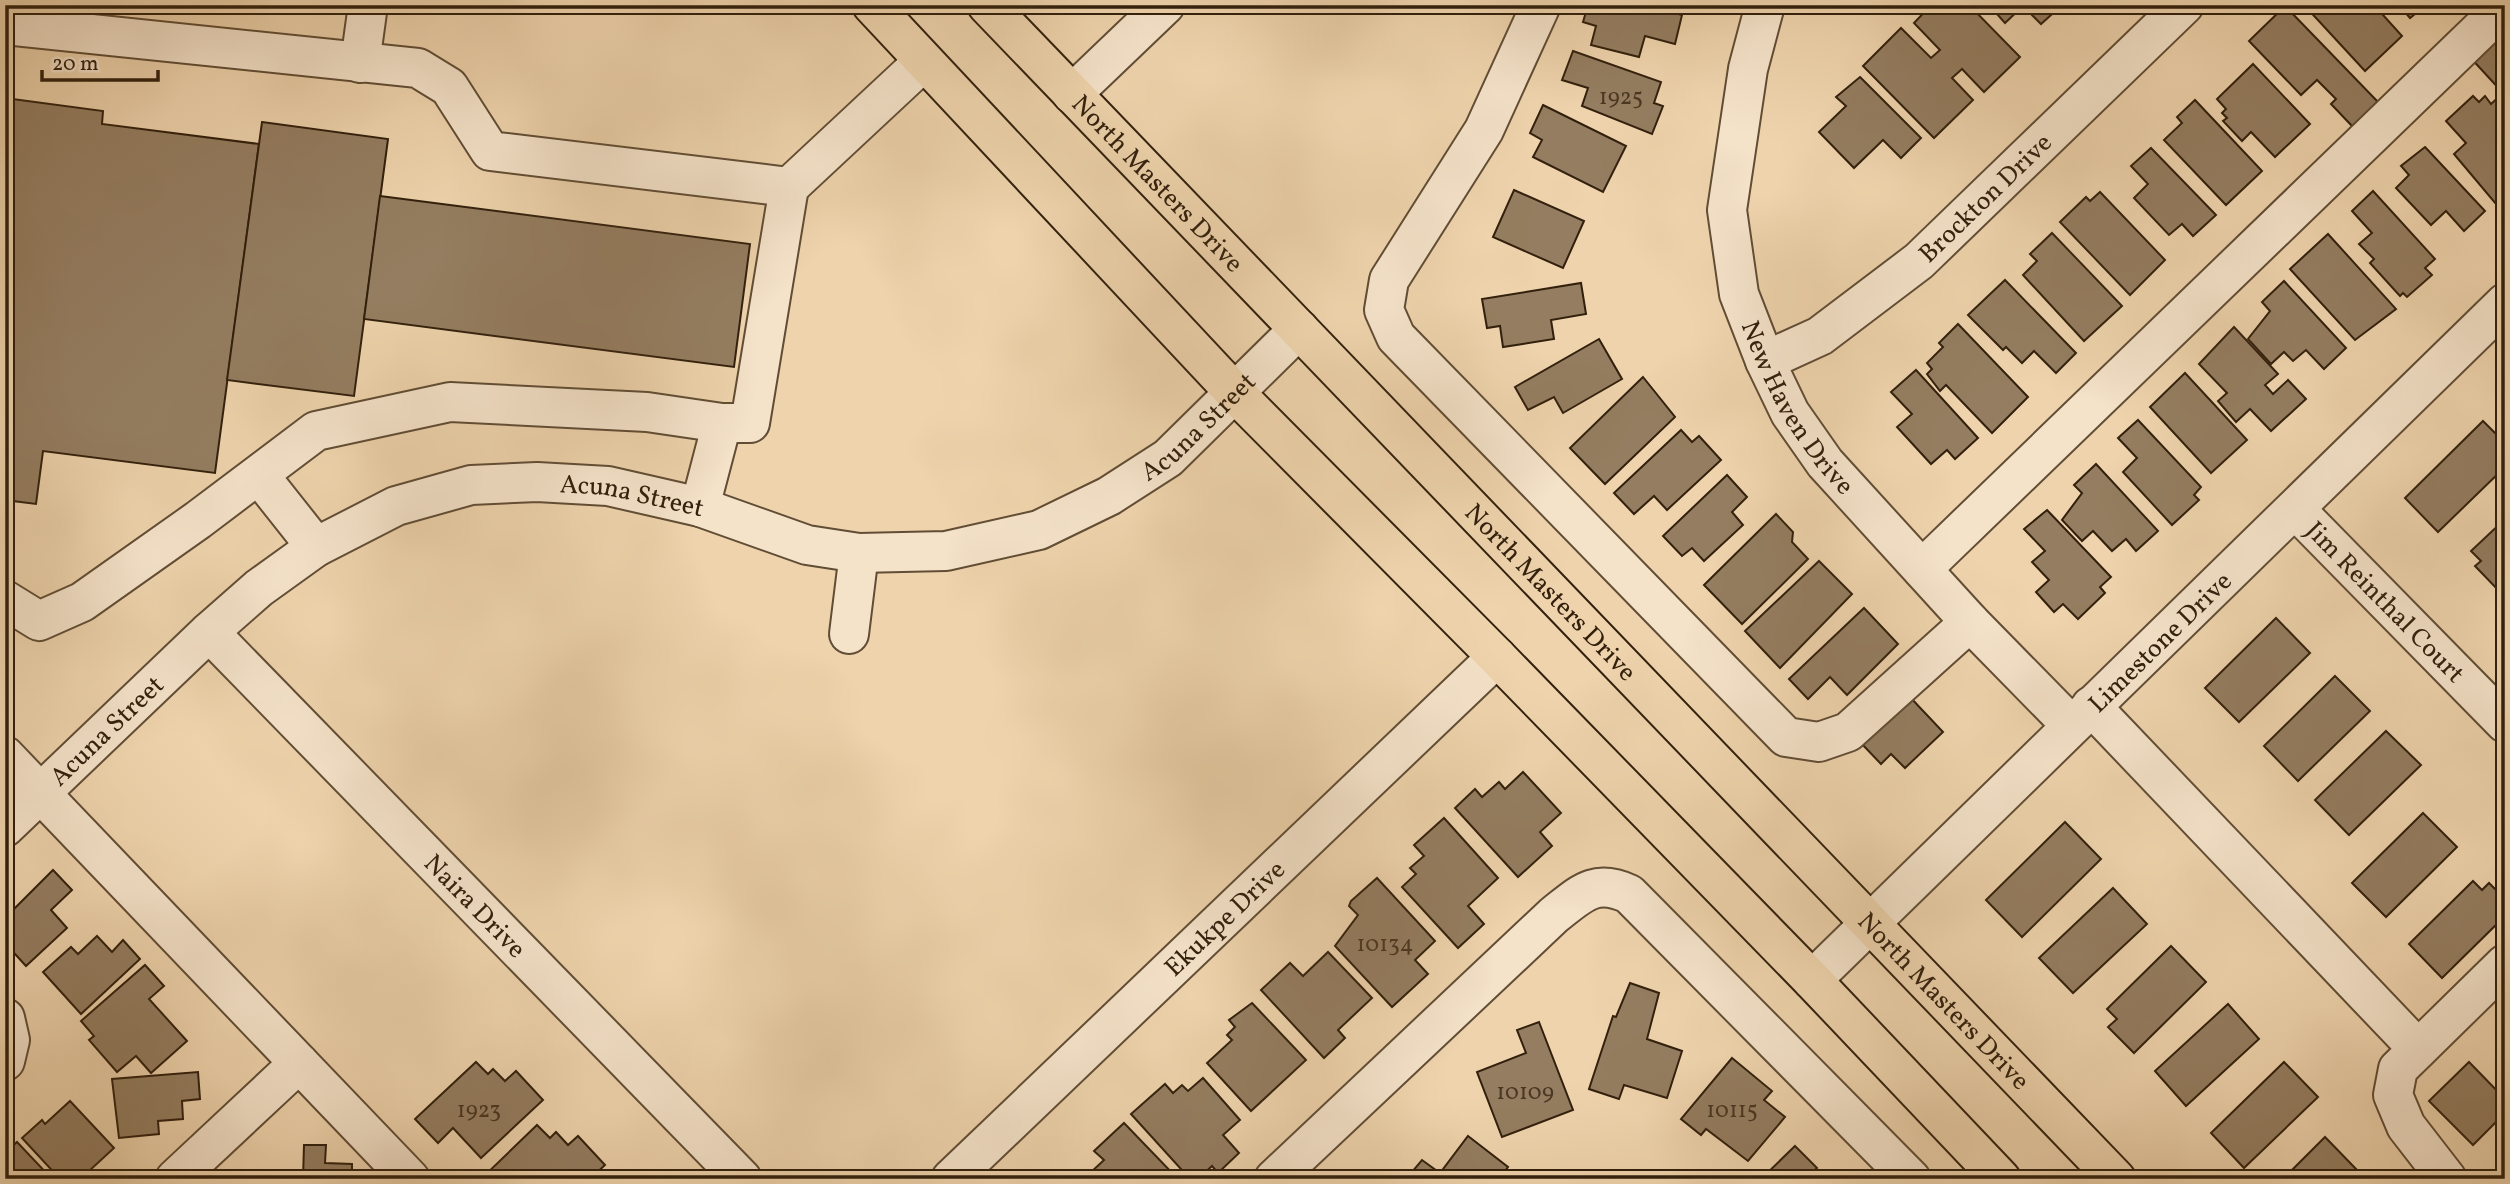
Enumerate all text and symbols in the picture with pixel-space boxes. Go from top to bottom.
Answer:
scale bar [42,38,158,82]
text: 20 m [52,50,98,79]
house number: 1925 [1599,82,1643,114]
street label: North Masters Drive [1063,88,1251,281]
street label: Brockton Drive [1911,126,2061,272]
street label: New Haven Drive [1731,316,1862,504]
street label: Acuna Street [1134,365,1265,491]
street label: Acuna Street [559,467,707,527]
street label: North Masters Drive [1456,496,1644,690]
street label: Jim Reinthal Court [2297,514,2472,692]
street label: Limestone Drive [2081,564,2241,722]
street label: Acuna Street [42,668,173,795]
street label: Naira Drive [415,847,533,967]
street label: Ekukpe Drive [1157,853,1294,986]
street label: North Masters Drive [1849,905,2037,1099]
house number: 10134 [1356,929,1414,961]
house number: 10109 [1496,1077,1554,1109]
house number: 1923 [457,1095,501,1127]
house number: 10115 [1706,1095,1758,1127]

